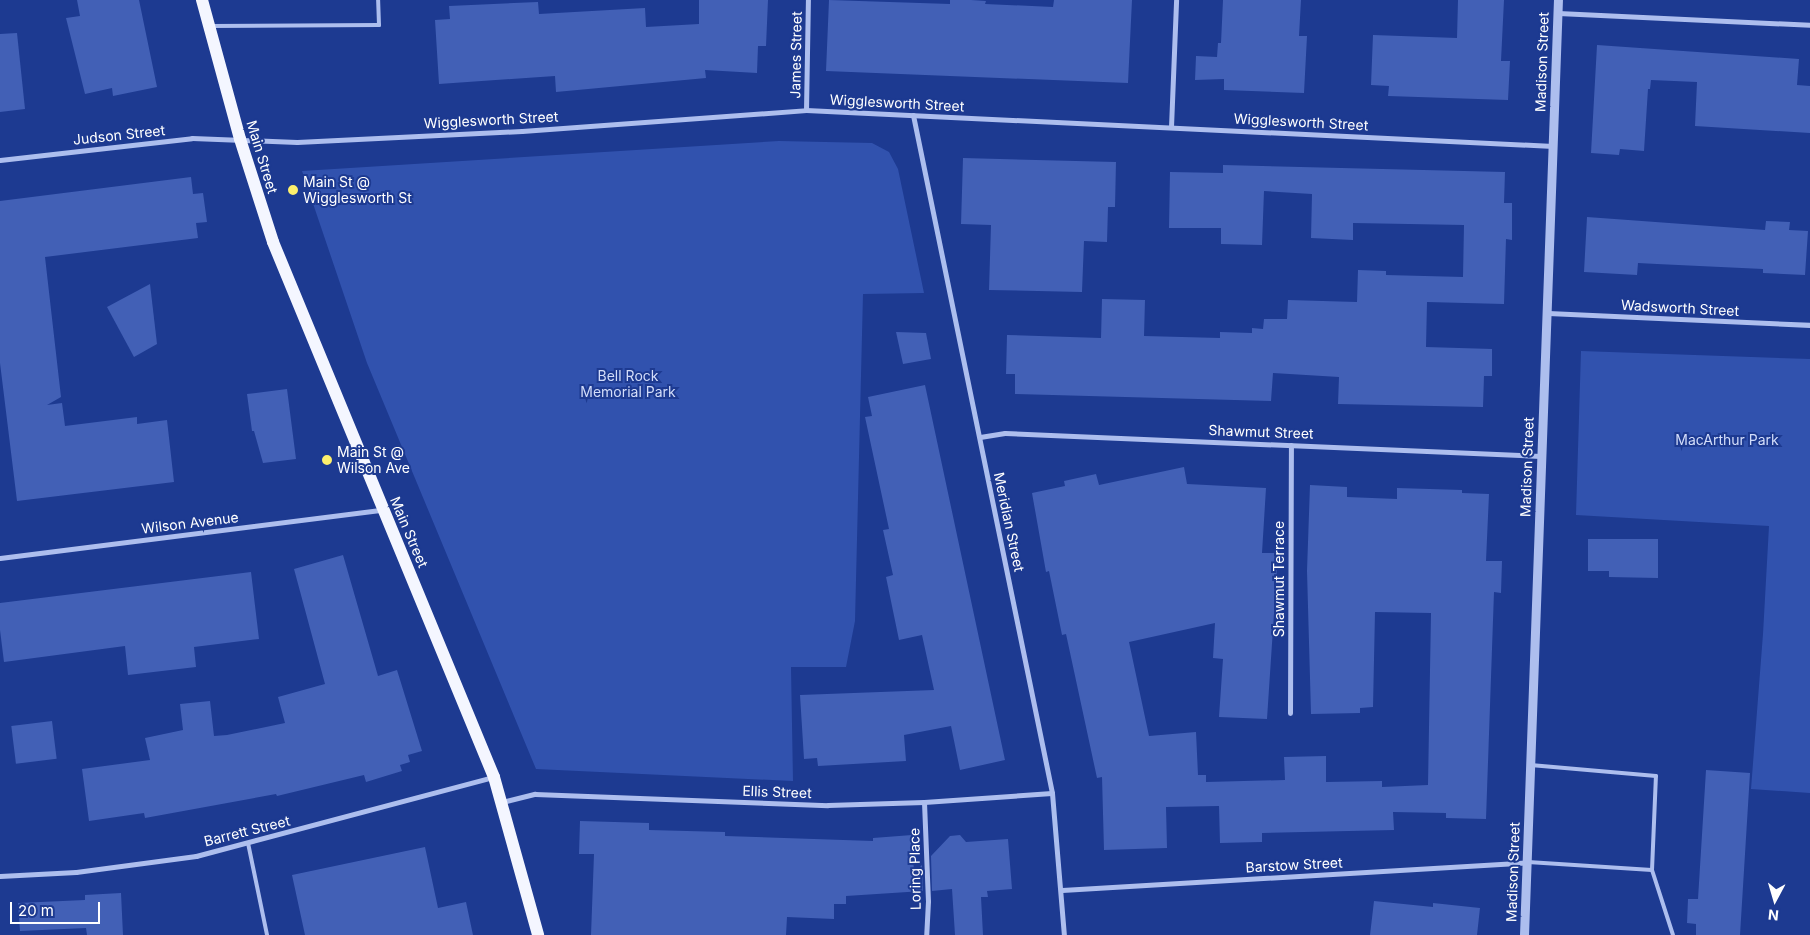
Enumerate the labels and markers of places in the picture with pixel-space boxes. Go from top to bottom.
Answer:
place label: Main St @ Wigglesworth St [303,174,412,206]
marker: Main St @ Wigglesworth St [287,184,299,196]
place label: Main St @ Wilson Ave [337,444,410,477]
marker: Main St @ Wilson Ave [321,454,333,466]

